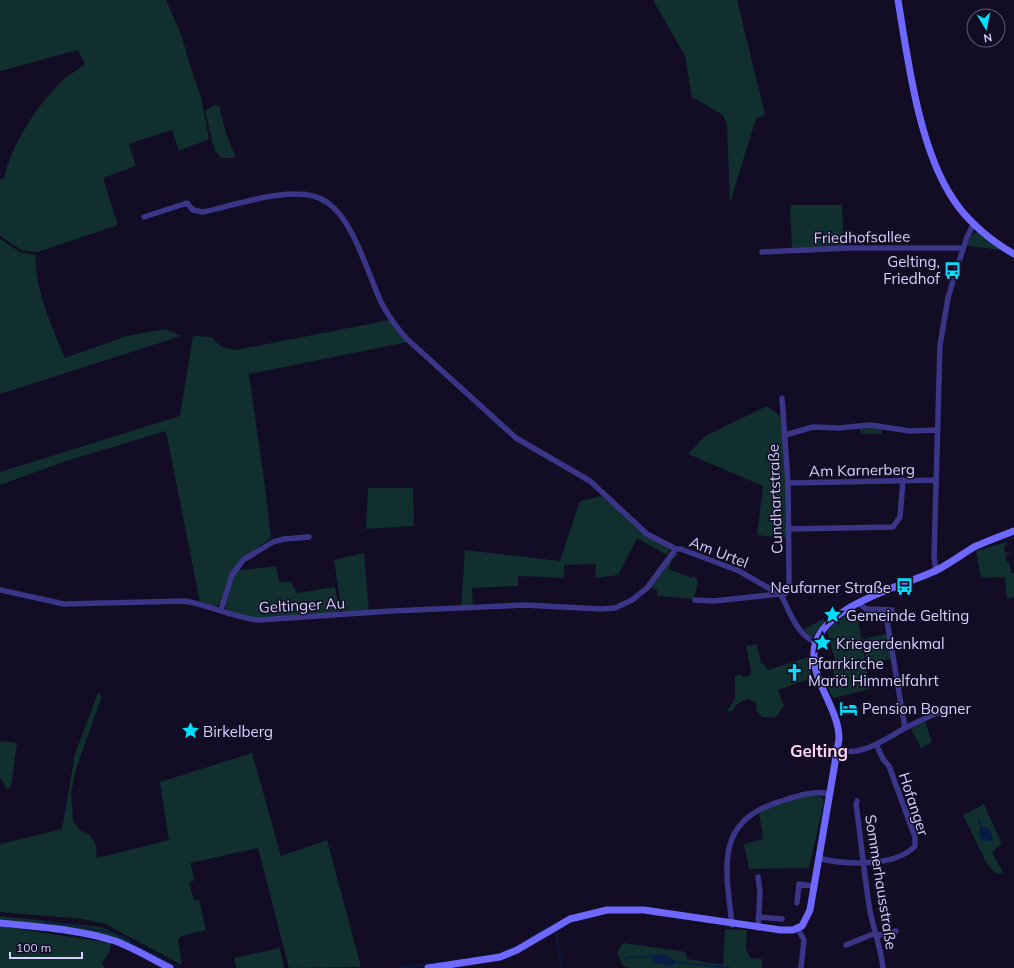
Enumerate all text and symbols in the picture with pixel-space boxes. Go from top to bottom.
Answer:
north arrow [966,8,1006,48]
text: N [982,30,993,45]
street label: Friedhofsallee [814,227,910,247]
place label: Gelting, Friedhof [883,252,941,288]
bus stop icon: Gelting, Friedhof [943,260,963,280]
street label: Cundhartstraße [764,444,786,554]
street label: Am Karnerberg [809,460,915,480]
street label: Am Urtel [687,532,751,572]
bus stop icon: Neufarner Straße [894,577,914,597]
place label: Neufarner Straße [771,578,891,597]
street label: Geltinger Au [258,593,346,617]
place icon: Gemeinde Gelting [823,605,843,625]
place label: Gemeinde Gelting [846,606,969,625]
place icon: Kriegerdenkmal [813,633,833,653]
place label: Kriegerdenkmal [836,634,945,653]
place label: Pfarrkirche Mariä Himmelfahrt [808,654,939,690]
church icon: Pfarrkirche Mariä Himmelfahrt [785,662,805,682]
hotel icon: Pension Bogner [839,698,859,718]
place label: Pension Bogner [862,699,971,718]
place icon: Birkelberg [180,721,200,741]
place label: Birkelberg [203,722,273,741]
district label: Gelting [790,740,848,761]
street label: Hofanger [895,770,933,839]
street label: Sommerhausstraße [861,813,901,951]
scale bar [10,934,82,960]
text: 100 m [16,940,51,955]

